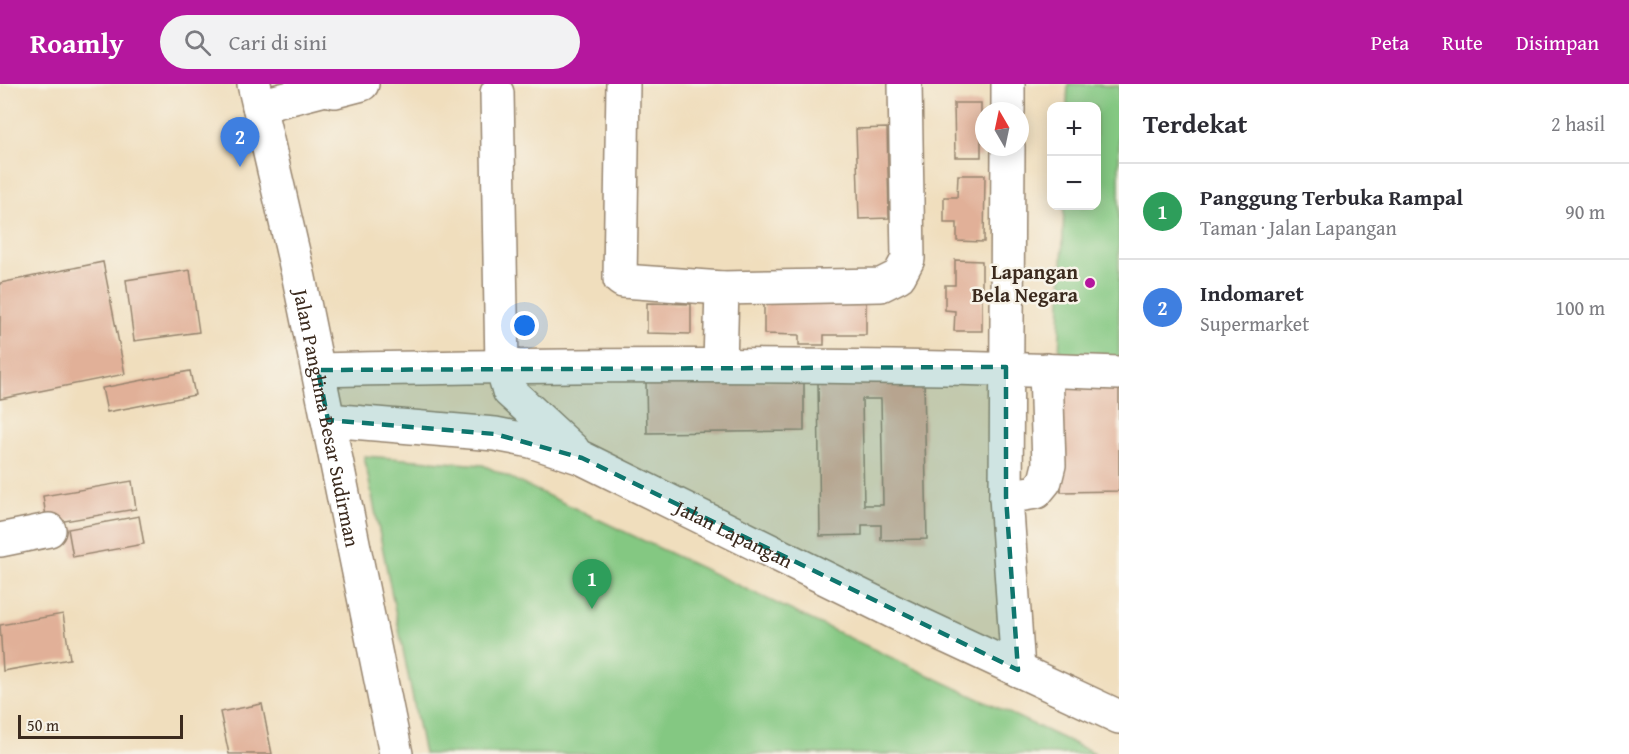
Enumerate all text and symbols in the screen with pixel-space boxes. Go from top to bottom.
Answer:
search box [160,15,580,69]
text: Roamly [30,22,124,63]
icon: search [181,26,214,59]
text: Cari di sini [229,26,327,58]
text: Peta [1371,27,1409,58]
text: Rute [1442,27,1483,58]
text: Disimpan [1516,27,1599,58]
north arrow [975,102,1029,156]
map controls [1047,102,1101,210]
button: + [1047,102,1101,156]
text: Terdekat [1143,104,1247,143]
text: 2 hasil [1551,109,1605,138]
pin: 2 [220,118,260,167]
button: − [1047,156,1101,210]
text: Panggung Terbuka Rampal [1200,181,1463,213]
text: 1 [1157,197,1168,226]
text: 90 m [1565,197,1605,226]
text: Taman · Jalan Lapangan [1200,213,1397,242]
place label: Lapangan Bela Negara [972,257,1079,309]
marker: Lapangan Bela Negara [1083,276,1097,290]
text: Indomaret [1200,277,1304,309]
street label: Jalan Panglima Besar Sudirman [287,284,368,549]
text: 2 [1157,293,1168,322]
text: 100 m [1555,293,1605,322]
text: Supermarket [1200,309,1309,338]
your location [510,311,539,340]
street label: Jalan Lapangan [668,491,798,575]
pin: 1 [572,560,612,609]
scale bar [18,712,183,740]
text: 50 m [27,713,59,737]

